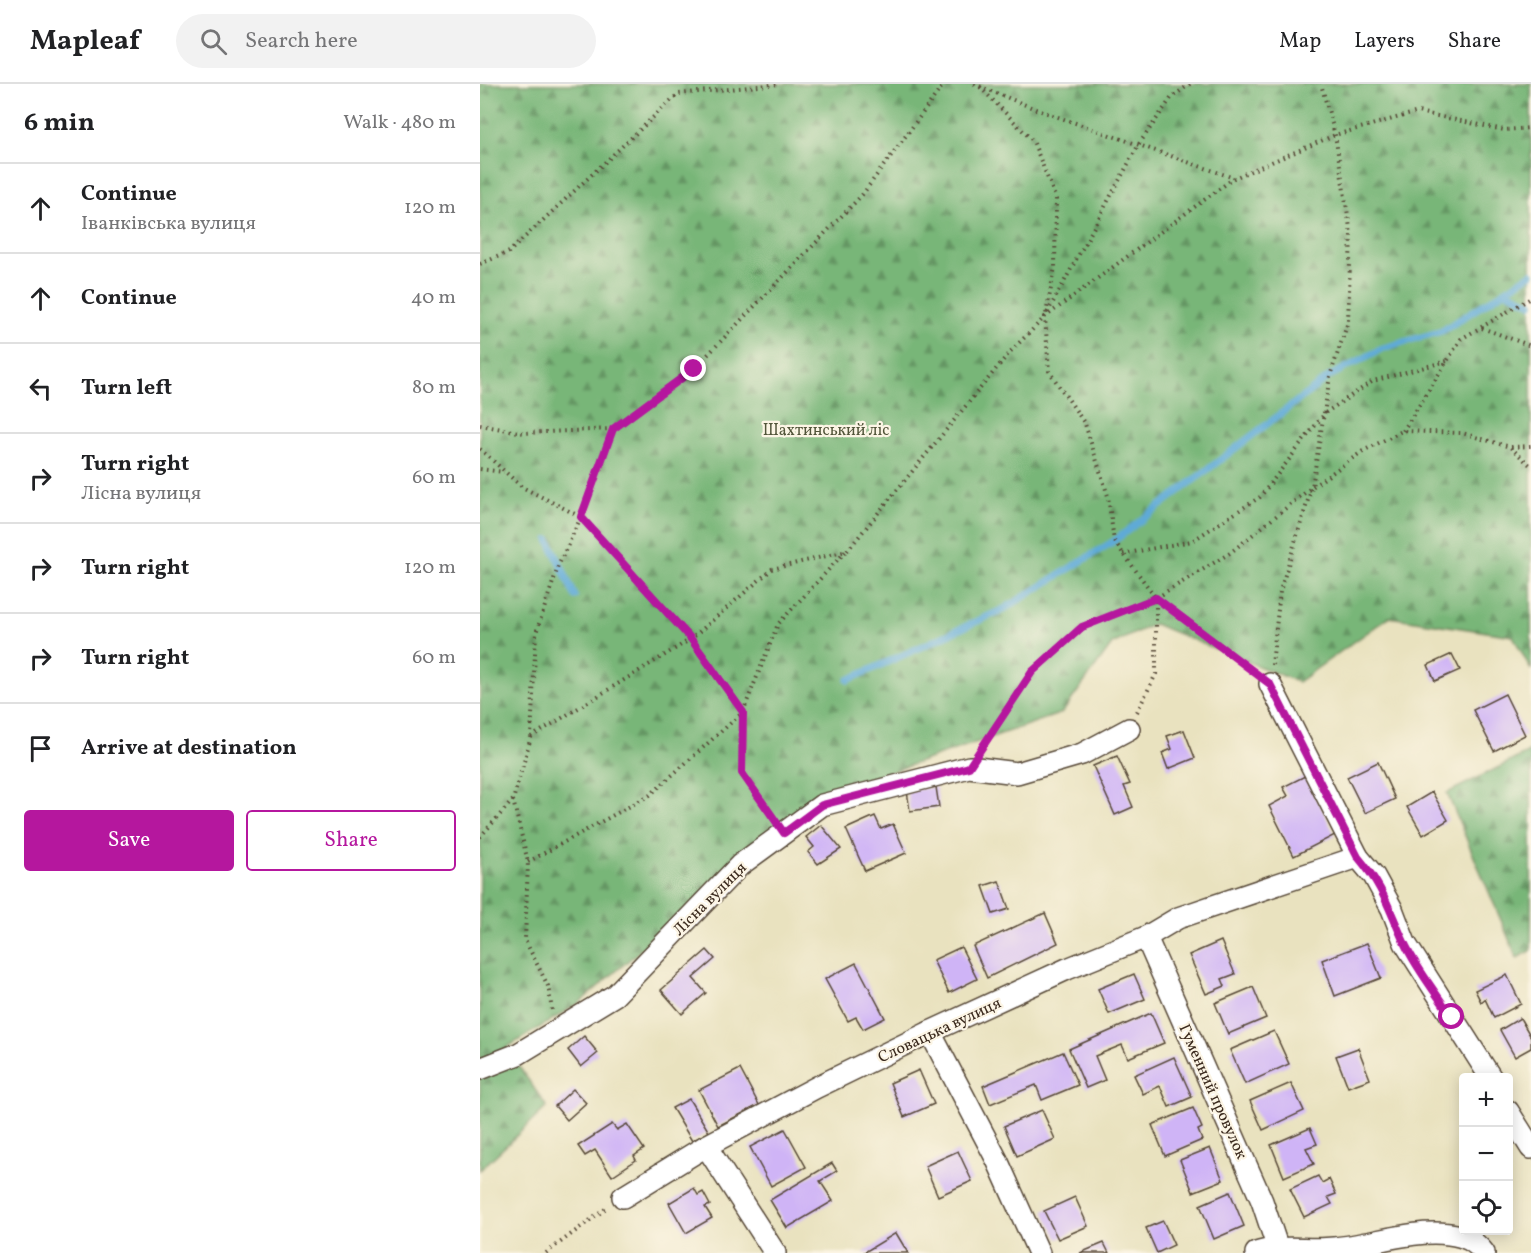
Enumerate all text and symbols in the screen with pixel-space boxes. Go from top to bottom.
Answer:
search box [176,14,596,68]
text: Mapleaf [30,22,140,61]
icon: search [197,25,230,58]
text: Search here [245,26,358,57]
text: Map [1279,27,1321,56]
text: Layers [1354,27,1415,56]
text: Share [1448,27,1501,56]
text: 6 min [24,105,95,141]
text: Walk · 480 m [343,109,456,137]
text: Continue [81,179,177,210]
icon: ahead [24,192,57,225]
text: 120 m [404,194,456,222]
text: Іванківська вулиця [81,210,256,238]
icon: ahead [24,282,57,315]
text: Continue [81,283,177,314]
text: 40 m [411,284,456,312]
route end [680,355,706,381]
icon: left [24,372,57,405]
text: Turn left [81,373,172,404]
text: 80 m [412,374,456,402]
park label: Шахтинський ліс [763,420,889,442]
text: Turn right [81,449,189,480]
icon: right [24,462,57,495]
text: 60 m [412,464,456,492]
text: Лісна вулиця [81,480,201,508]
icon: right [24,552,57,585]
text: Turn right [81,553,189,584]
text: 120 m [404,554,456,582]
icon: right [24,642,57,675]
text: Turn right [81,643,189,674]
text: 60 m [412,644,456,672]
icon: arrive [24,732,57,765]
text: Arrive at destination [81,733,297,764]
button: Save [24,810,234,871]
button: Share [246,810,456,871]
street label: Лісна вулиця [669,858,752,941]
street label: Словацька вулиця [875,993,1005,1069]
route start [1438,1003,1464,1029]
street label: Гуменний провулок [1173,1021,1252,1163]
map controls [1459,1073,1513,1235]
button: + [1459,1073,1513,1127]
button: − [1459,1127,1513,1181]
button: locate [1459,1181,1513,1235]

